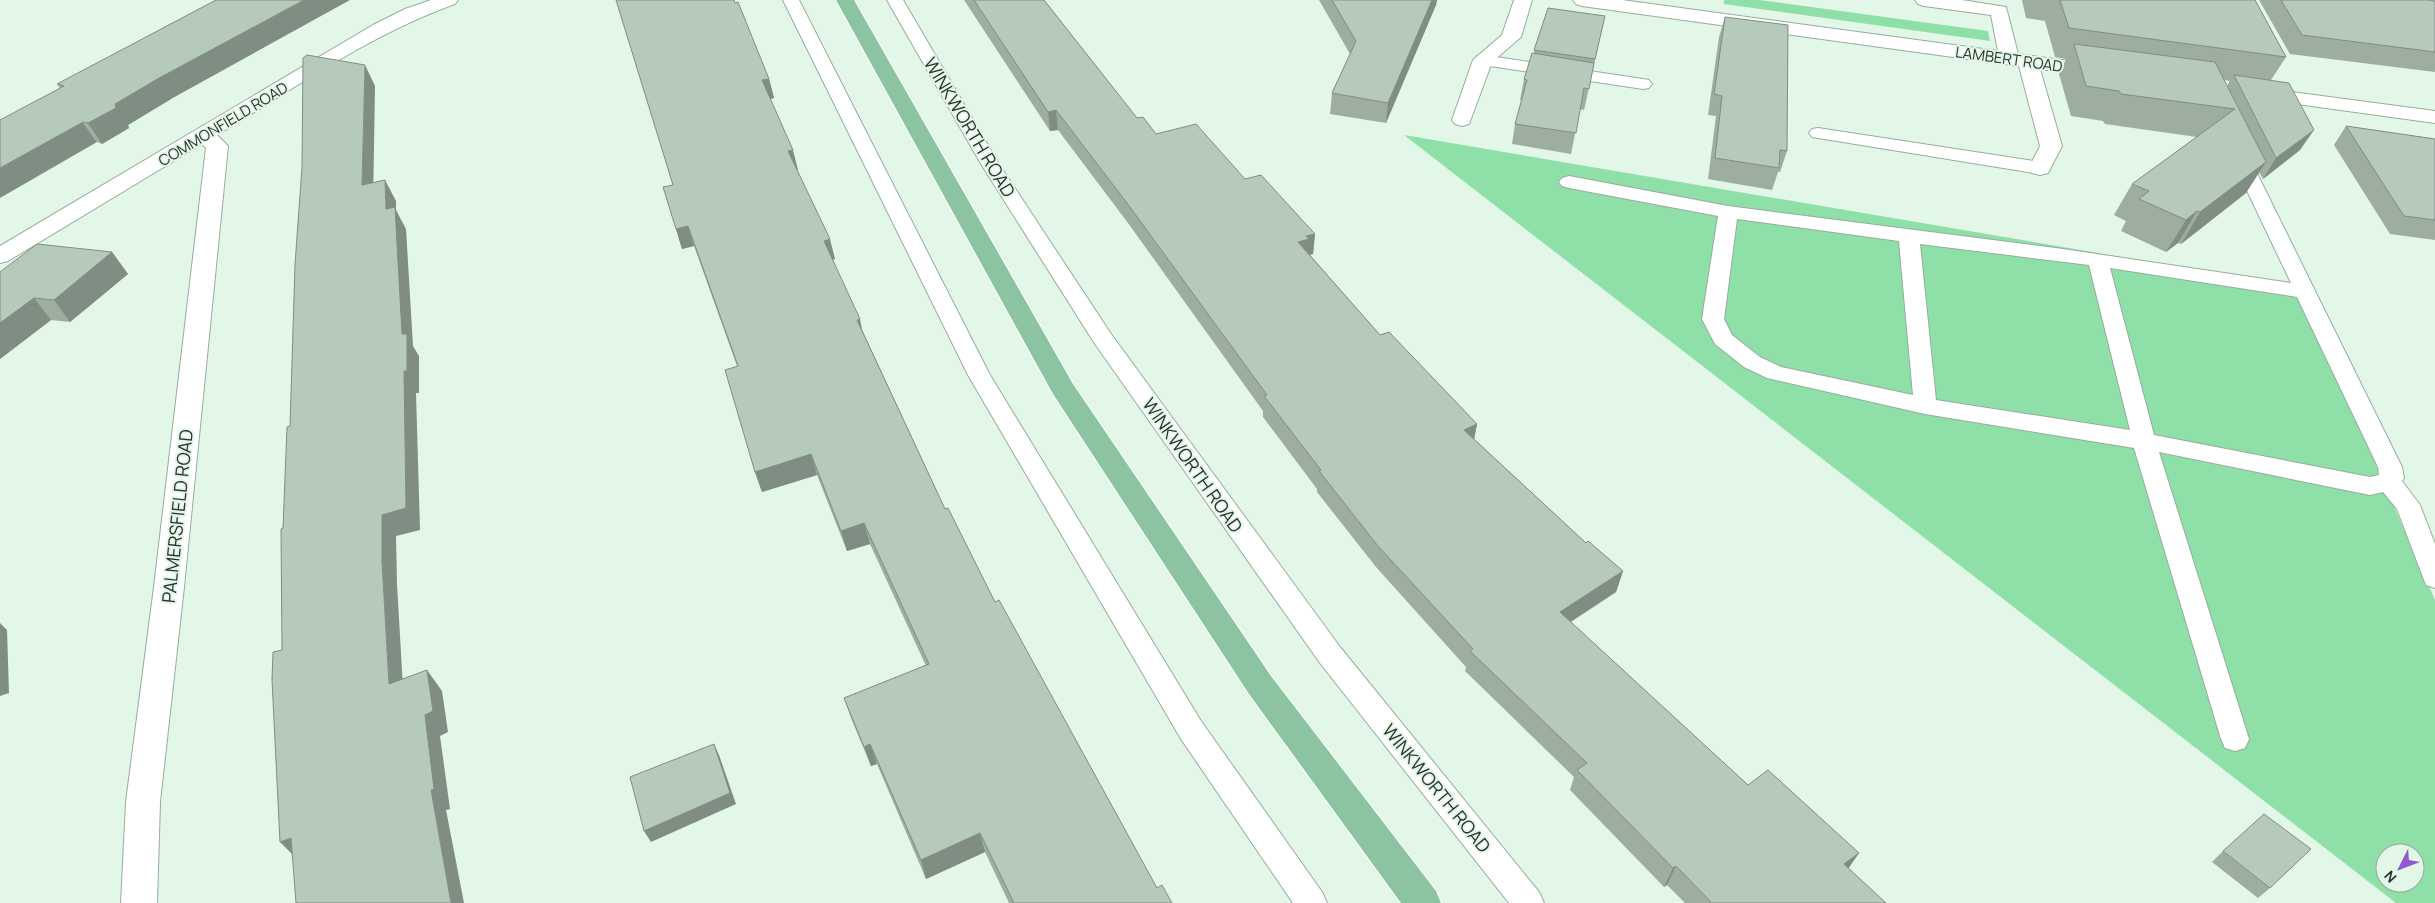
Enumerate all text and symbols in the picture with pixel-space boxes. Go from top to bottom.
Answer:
street label: LAMBERT ROAD [1954,41,2064,77]
street label: WINKWORTH ROAD [919,53,1021,201]
street label: COMMONFIELD ROAD [154,77,292,171]
street label: WINKWORTH ROAD [1138,393,1248,537]
street label: PALMERSFIELD ROAD [156,428,198,604]
street label: WINKWORTH ROAD [1378,719,1496,857]
north arrow [2375,843,2425,893]
text: N [2380,867,2400,887]

